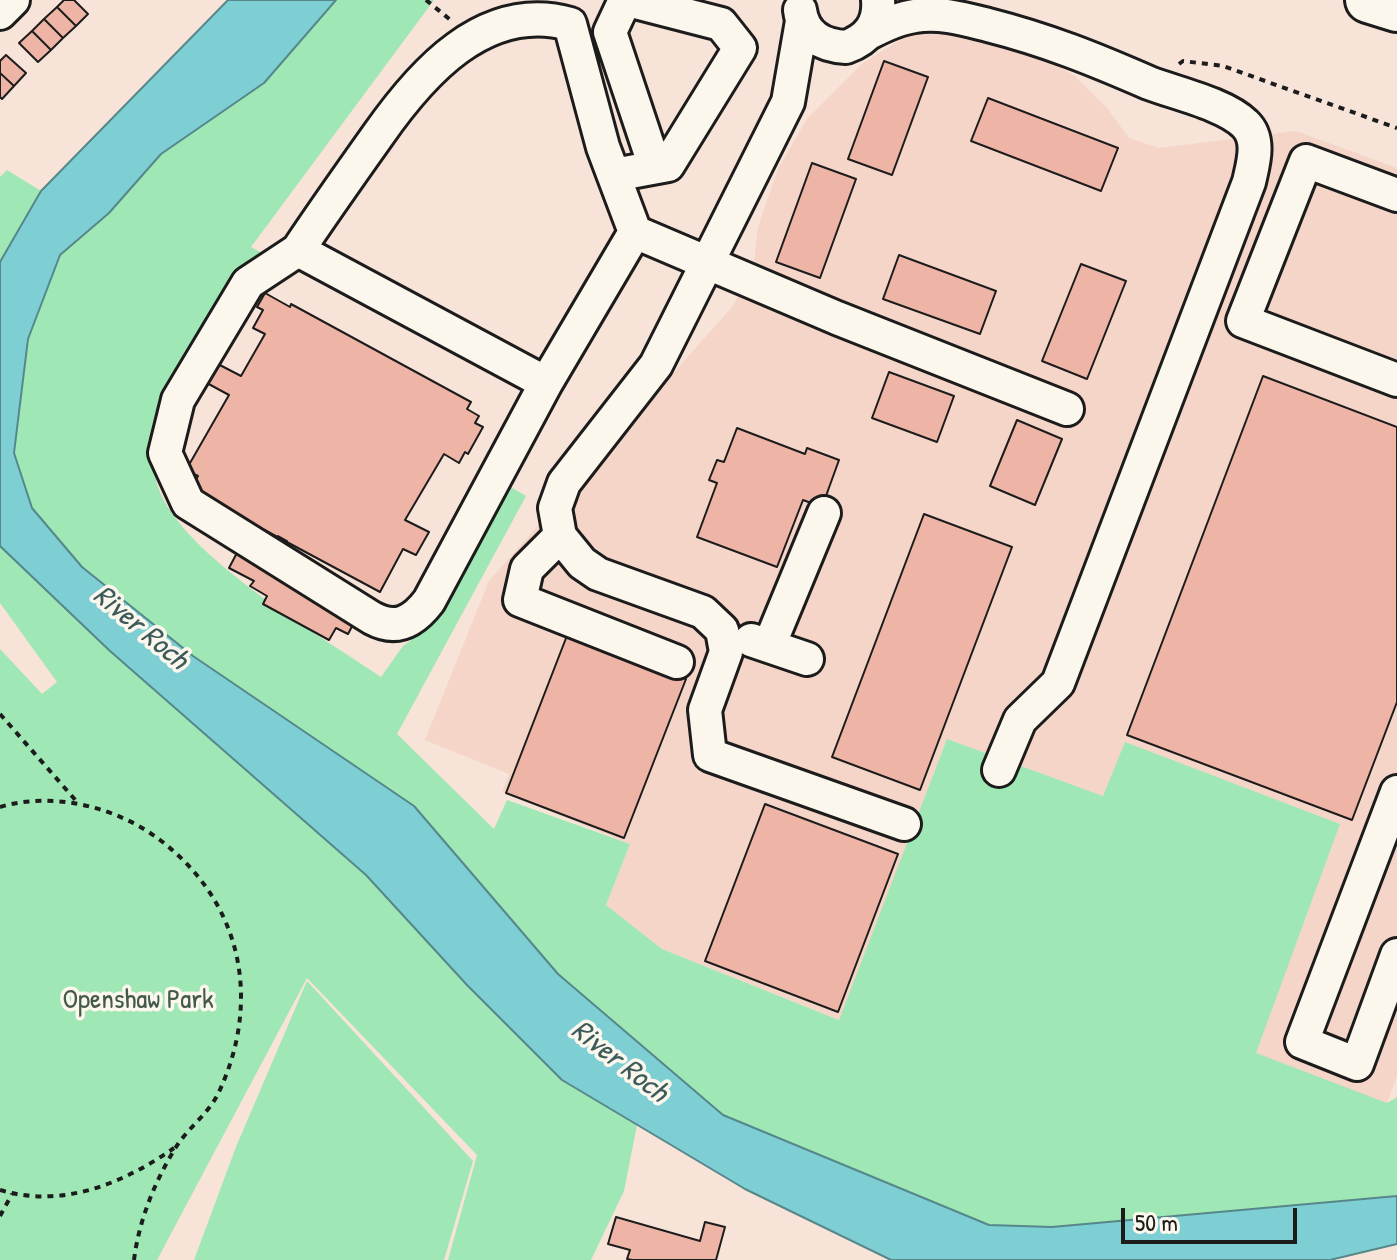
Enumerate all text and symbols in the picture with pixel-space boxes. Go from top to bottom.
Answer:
water label: River Roch [85,578,195,678]
park label: Openshaw Park [62,984,214,1018]
water label: River Roch [564,1013,674,1111]
scale bar [1125,1192,1301,1242]
text: 50 m [1135,1206,1178,1238]

